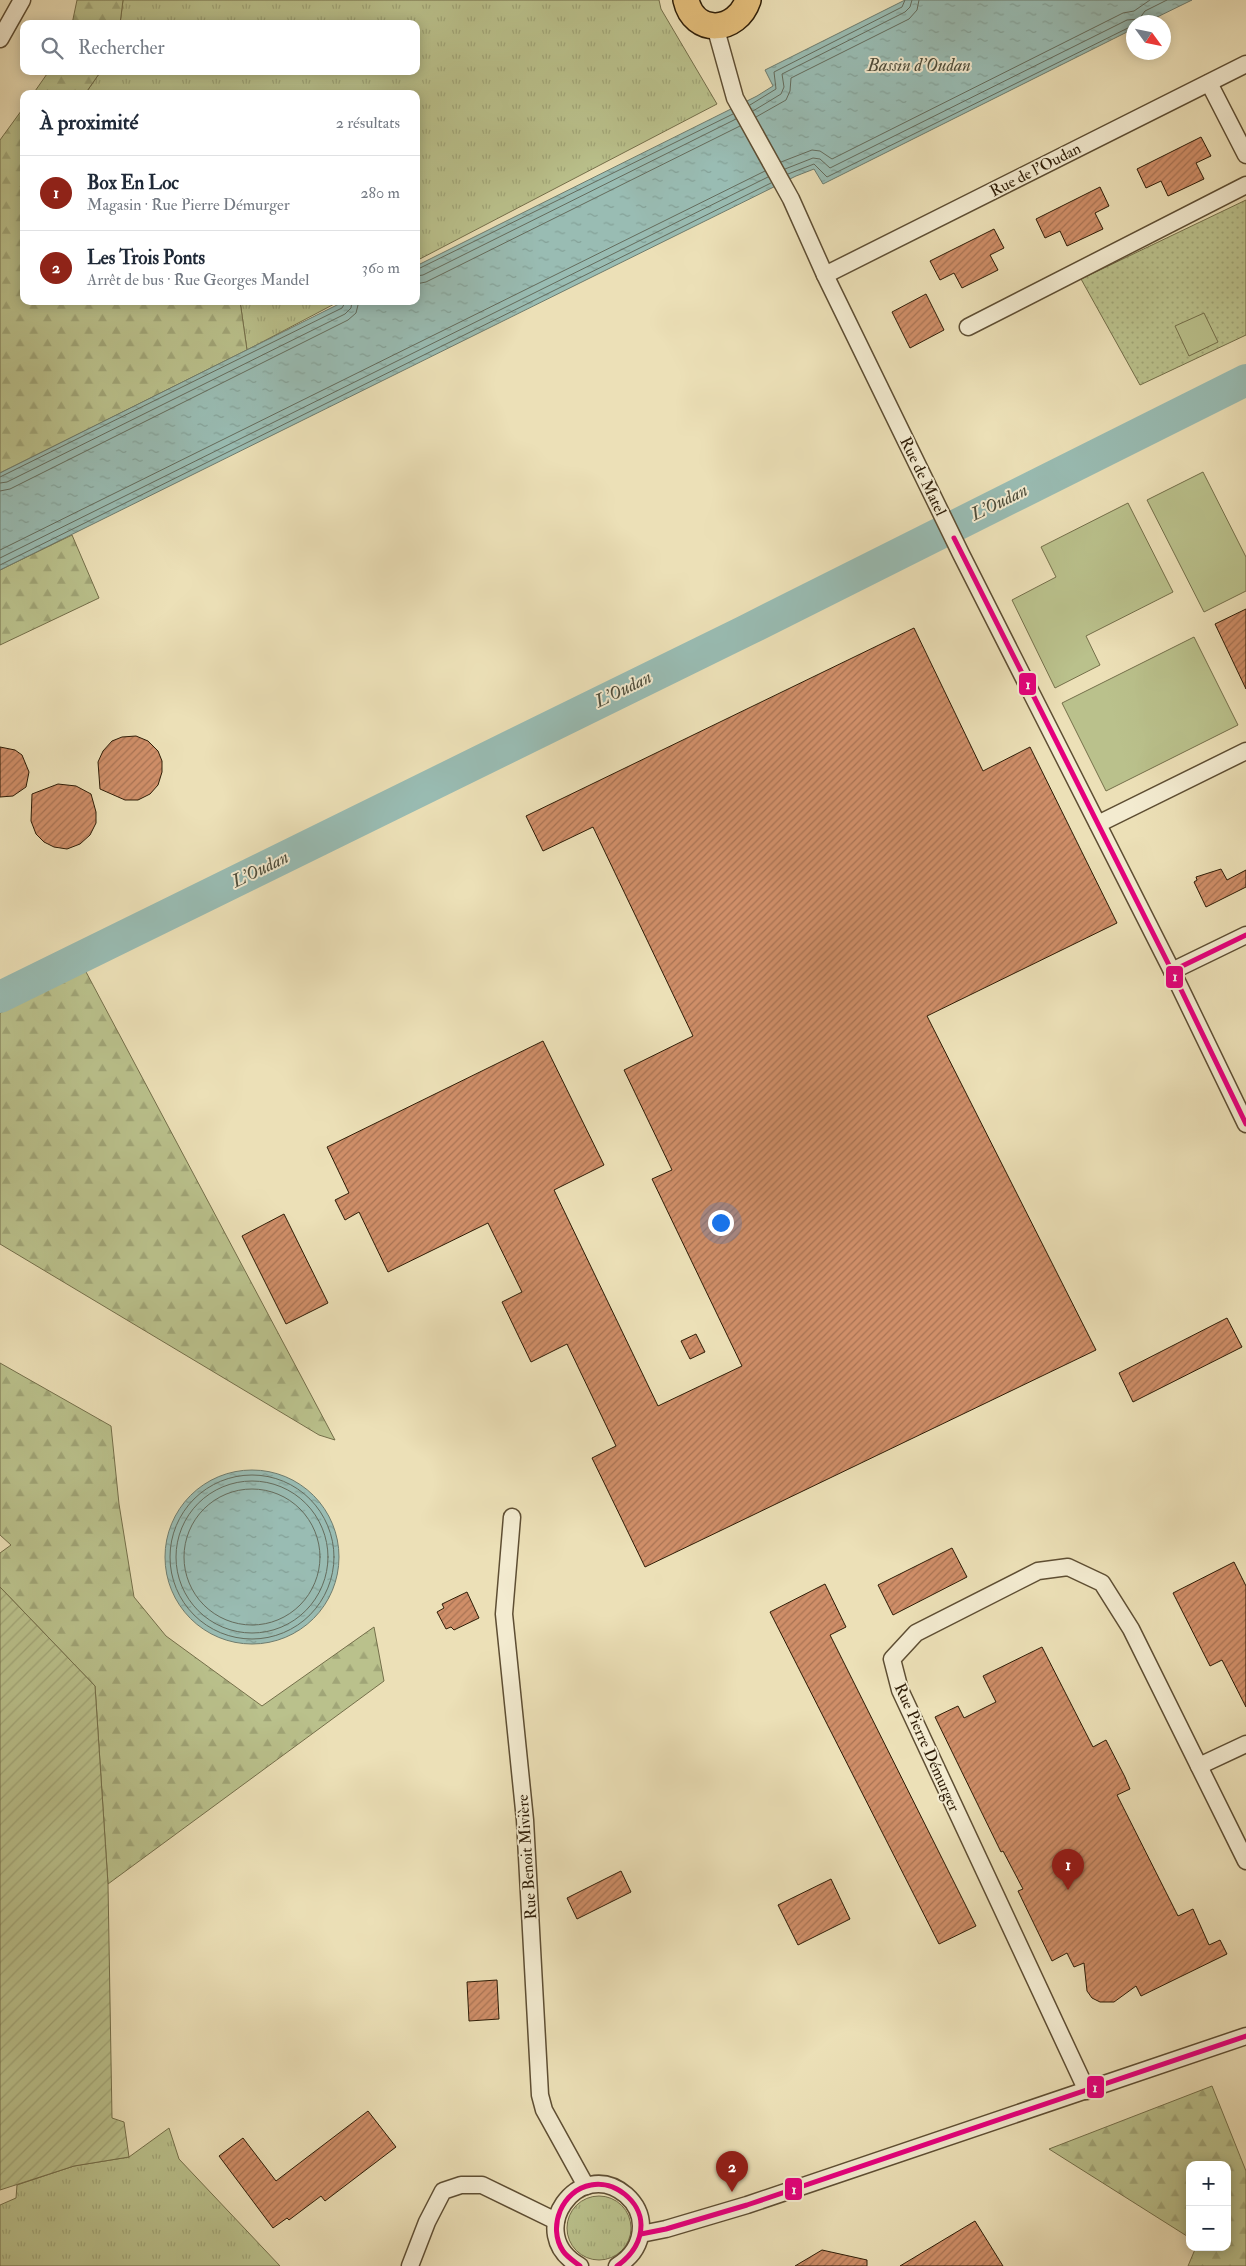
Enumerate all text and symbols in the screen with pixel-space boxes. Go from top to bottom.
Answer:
north arrow [1126,15,1171,60]
search box [20,20,420,75]
icon: search [38,34,66,62]
text: Rechercher [78,36,165,60]
water label: Bassin d'Oudan [866,54,971,77]
text: À proximité [40,109,138,136]
text: 2 résultats [336,113,400,133]
street label: Rue de l'Oudan [986,138,1084,201]
text: Box En Loc [87,171,179,195]
text: 1 [53,183,59,203]
text: 280 m [360,183,400,203]
text: Magasin · Rue Pierre Démurger [87,195,290,215]
text: Les Trois Ponts [87,246,205,270]
text: 2 [52,258,60,278]
text: 360 m [362,258,400,278]
text: Arrêt de bus · Rue Georges Mandel [87,270,309,290]
street label: Rue de Matel [895,434,951,519]
water label: L'Oudan [966,479,1031,526]
water label: L'Oudan [590,666,655,713]
line badge: 1 [1018,672,1037,696]
text: 1 [1026,676,1031,693]
water label: L'Oudan [227,846,292,893]
line badge: 1 [1165,965,1184,989]
text: 1 [1173,968,1178,985]
your location [708,1210,734,1236]
street label: Rue Pierre Démurger [890,1680,964,1815]
street label: Rue Benoit Mivière [513,1793,541,1920]
pin: 1 [1052,1849,1084,1890]
line badge: 1 [1086,2075,1105,2099]
text: 1 [1093,2079,1098,2096]
pin: 2 [716,2151,748,2192]
map controls [1186,2161,1231,2251]
button: + [1186,2161,1231,2206]
line badge: 1 [784,2177,803,2201]
text: 1 [792,2181,797,2198]
button: − [1186,2206,1231,2251]

